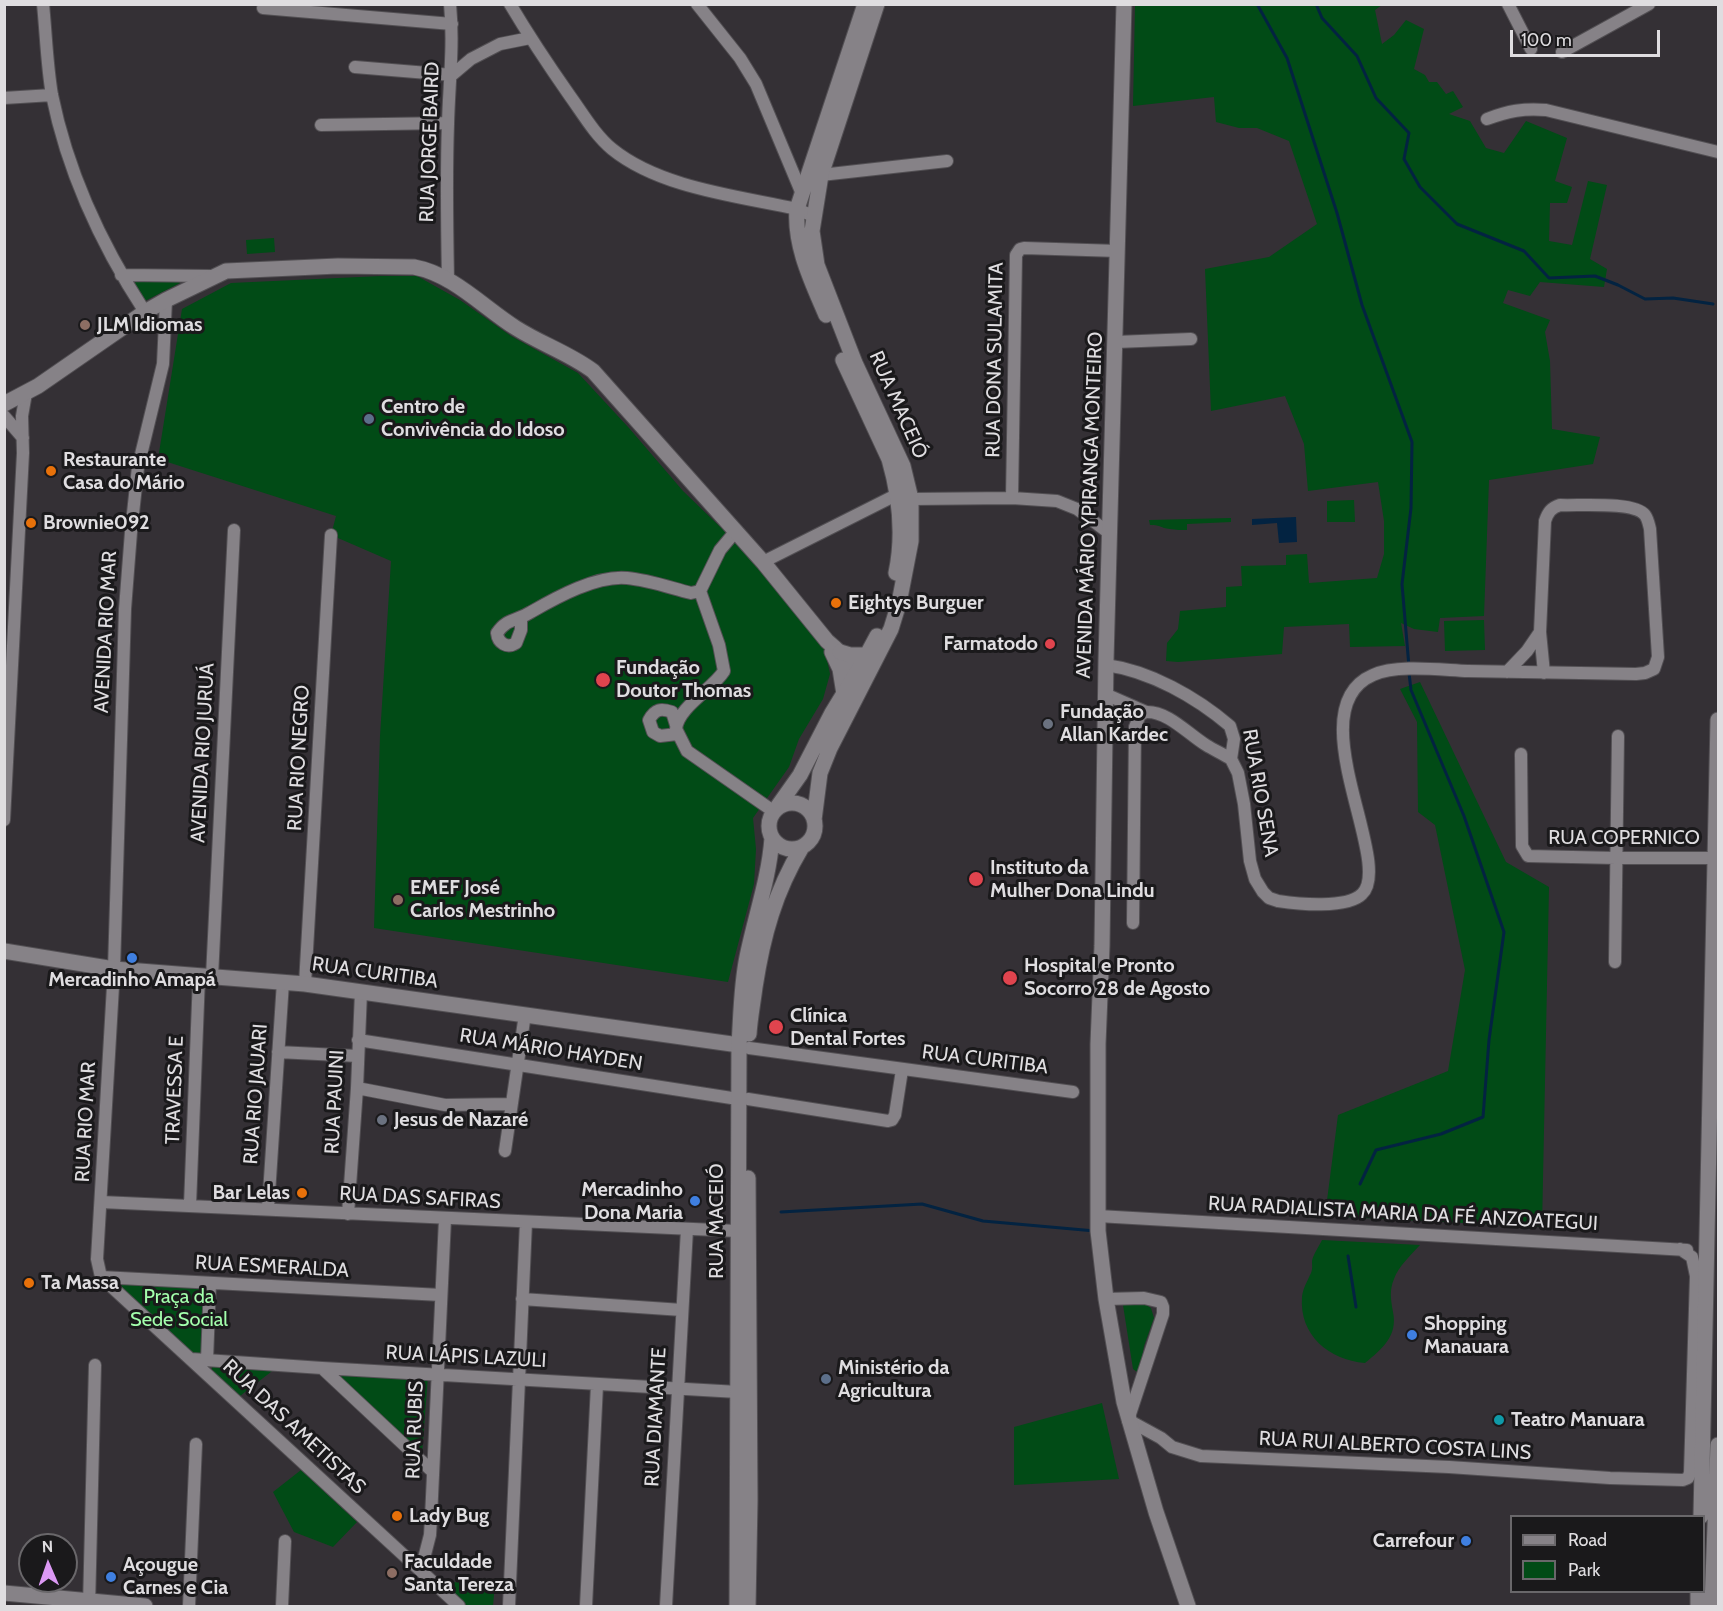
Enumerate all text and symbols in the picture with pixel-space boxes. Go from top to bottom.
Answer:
scale bar [1513,18,1663,56]
text: 100 m [1521,29,1572,51]
street label: RUA JORGE BAIRD [415,61,445,223]
street label: RUA DONA SULAMITA [981,262,1009,458]
place label: JLM Idiomas [97,313,203,337]
marker: JLM Idiomas [78,318,92,332]
street label: AVENIDA MÁRIO YPIRANGA MONTEIRO [1072,331,1108,679]
street label: RUA MACEIÓ [864,347,932,463]
place label: Centro de Convivência do Idoso [381,395,565,442]
marker: Centro de Convivência do Idoso [362,412,376,426]
place label: Restaurante Casa do Mário [63,448,185,495]
marker: Restaurante Casa do Mário [44,464,58,478]
place label: Brownie092 [43,511,150,535]
marker: Brownie092 [24,516,38,530]
street label: AVENIDA RIO MAR [90,550,122,714]
place label: Eightys Burguer [848,591,984,615]
marker: Eightys Burguer [829,596,843,610]
place label: Farmatodo [943,632,1038,656]
marker: Farmatodo [1043,637,1057,651]
place label: Fundação Doutor Thomas [616,656,751,703]
street label: AVENIDA RIO JURUÁ [186,662,220,844]
marker: Fundação Doutor Thomas [594,671,612,689]
street label: RUA RIO NEGRO [283,685,315,831]
place label: Fundação Allan Kardec [1060,700,1168,747]
marker: Fundação Allan Kardec [1041,717,1055,731]
street label: RUA RIO SENA [1237,727,1283,859]
street label: RUA COPERNICO [1548,826,1700,850]
place label: Instituto da Mulher Dona Lindu [990,856,1155,903]
marker: Instituto da Mulher Dona Lindu [967,870,985,888]
place label: EMEF José Carlos Mestrinho [410,876,555,923]
marker: EMEF José Carlos Mestrinho [391,893,405,907]
marker: Mercadinho Amapá [125,951,139,965]
street label: RUA CURITIBA [310,952,440,994]
place label: Hospital e Pronto Socorro 28 de Agosto [1024,954,1210,1001]
place label: Mercadinho Amapá [48,968,216,992]
marker: Hospital e Pronto Socorro 28 de Agosto [1001,969,1019,987]
place label: Clínica Dental Fortes [790,1004,906,1051]
marker: Clínica Dental Fortes [767,1018,785,1036]
street label: RUA RIO JAUARI [239,1023,273,1165]
street label: RUA MÁRIO HAYDEN [458,1024,644,1076]
street label: TRAVESSA E [161,1035,189,1145]
street label: RUA CURITIBA [921,1040,1049,1080]
street label: RUA PAUINI [320,1049,350,1155]
street label: RUA RIO MAR [71,1061,101,1183]
place label: Jesus de Nazaré [394,1108,528,1132]
marker: Jesus de Nazaré [375,1113,389,1127]
street label: RUA MACEIÓ [705,1163,729,1279]
place label: Mercadinho Dona Maria [581,1178,683,1225]
place label: Bar Lelas [213,1181,290,1205]
street label: RUA DAS SAFIRAS [339,1182,501,1214]
marker: Bar Lelas [295,1186,309,1200]
street label: RUA RADIALISTA MARIA DA FÉ ANZOATEGUI [1208,1192,1598,1236]
marker: Mercadinho Dona Maria [688,1194,702,1208]
street label: RUA ESMERALDA [194,1251,350,1283]
place label: Ta Massa [41,1271,119,1295]
marker: Ta Massa [22,1276,36,1290]
park label: Praça da Sede Social [130,1285,228,1332]
place label: Shopping Manauara [1424,1312,1509,1359]
marker: Shopping Manauara [1405,1328,1419,1342]
street label: RUA LÁPIS LAZULI [385,1341,547,1373]
street label: RUA DIAMANTE [640,1347,672,1487]
street label: RUA DAS AMETISTAS [218,1355,370,1499]
place label: Ministério da Agricultura [838,1356,949,1403]
marker: Ministério da Agricultura [819,1372,833,1386]
street label: RUA RUBIS [401,1380,429,1480]
place label: Teatro Manuara [1511,1408,1645,1432]
marker: Teatro Manuara [1492,1413,1506,1427]
street label: RUA RUI ALBERTO COSTA LINS [1258,1427,1532,1465]
place label: Lady Bug [409,1504,489,1528]
marker: Lady Bug [390,1509,404,1523]
legend [1510,1515,1705,1593]
place label: Carrefour [1373,1529,1454,1553]
text: Road [1568,1529,1607,1551]
north arrow [18,1533,78,1593]
marker: Carrefour [1459,1534,1473,1548]
text: N [41,1537,53,1556]
place label: Faculdade Santa Tereza [404,1550,514,1597]
place label: Açougue Carnes e Cia [123,1553,228,1600]
text: Park [1568,1559,1600,1581]
marker: Faculdade Santa Tereza [385,1566,399,1580]
marker: Açougue Carnes e Cia [104,1570,118,1584]

